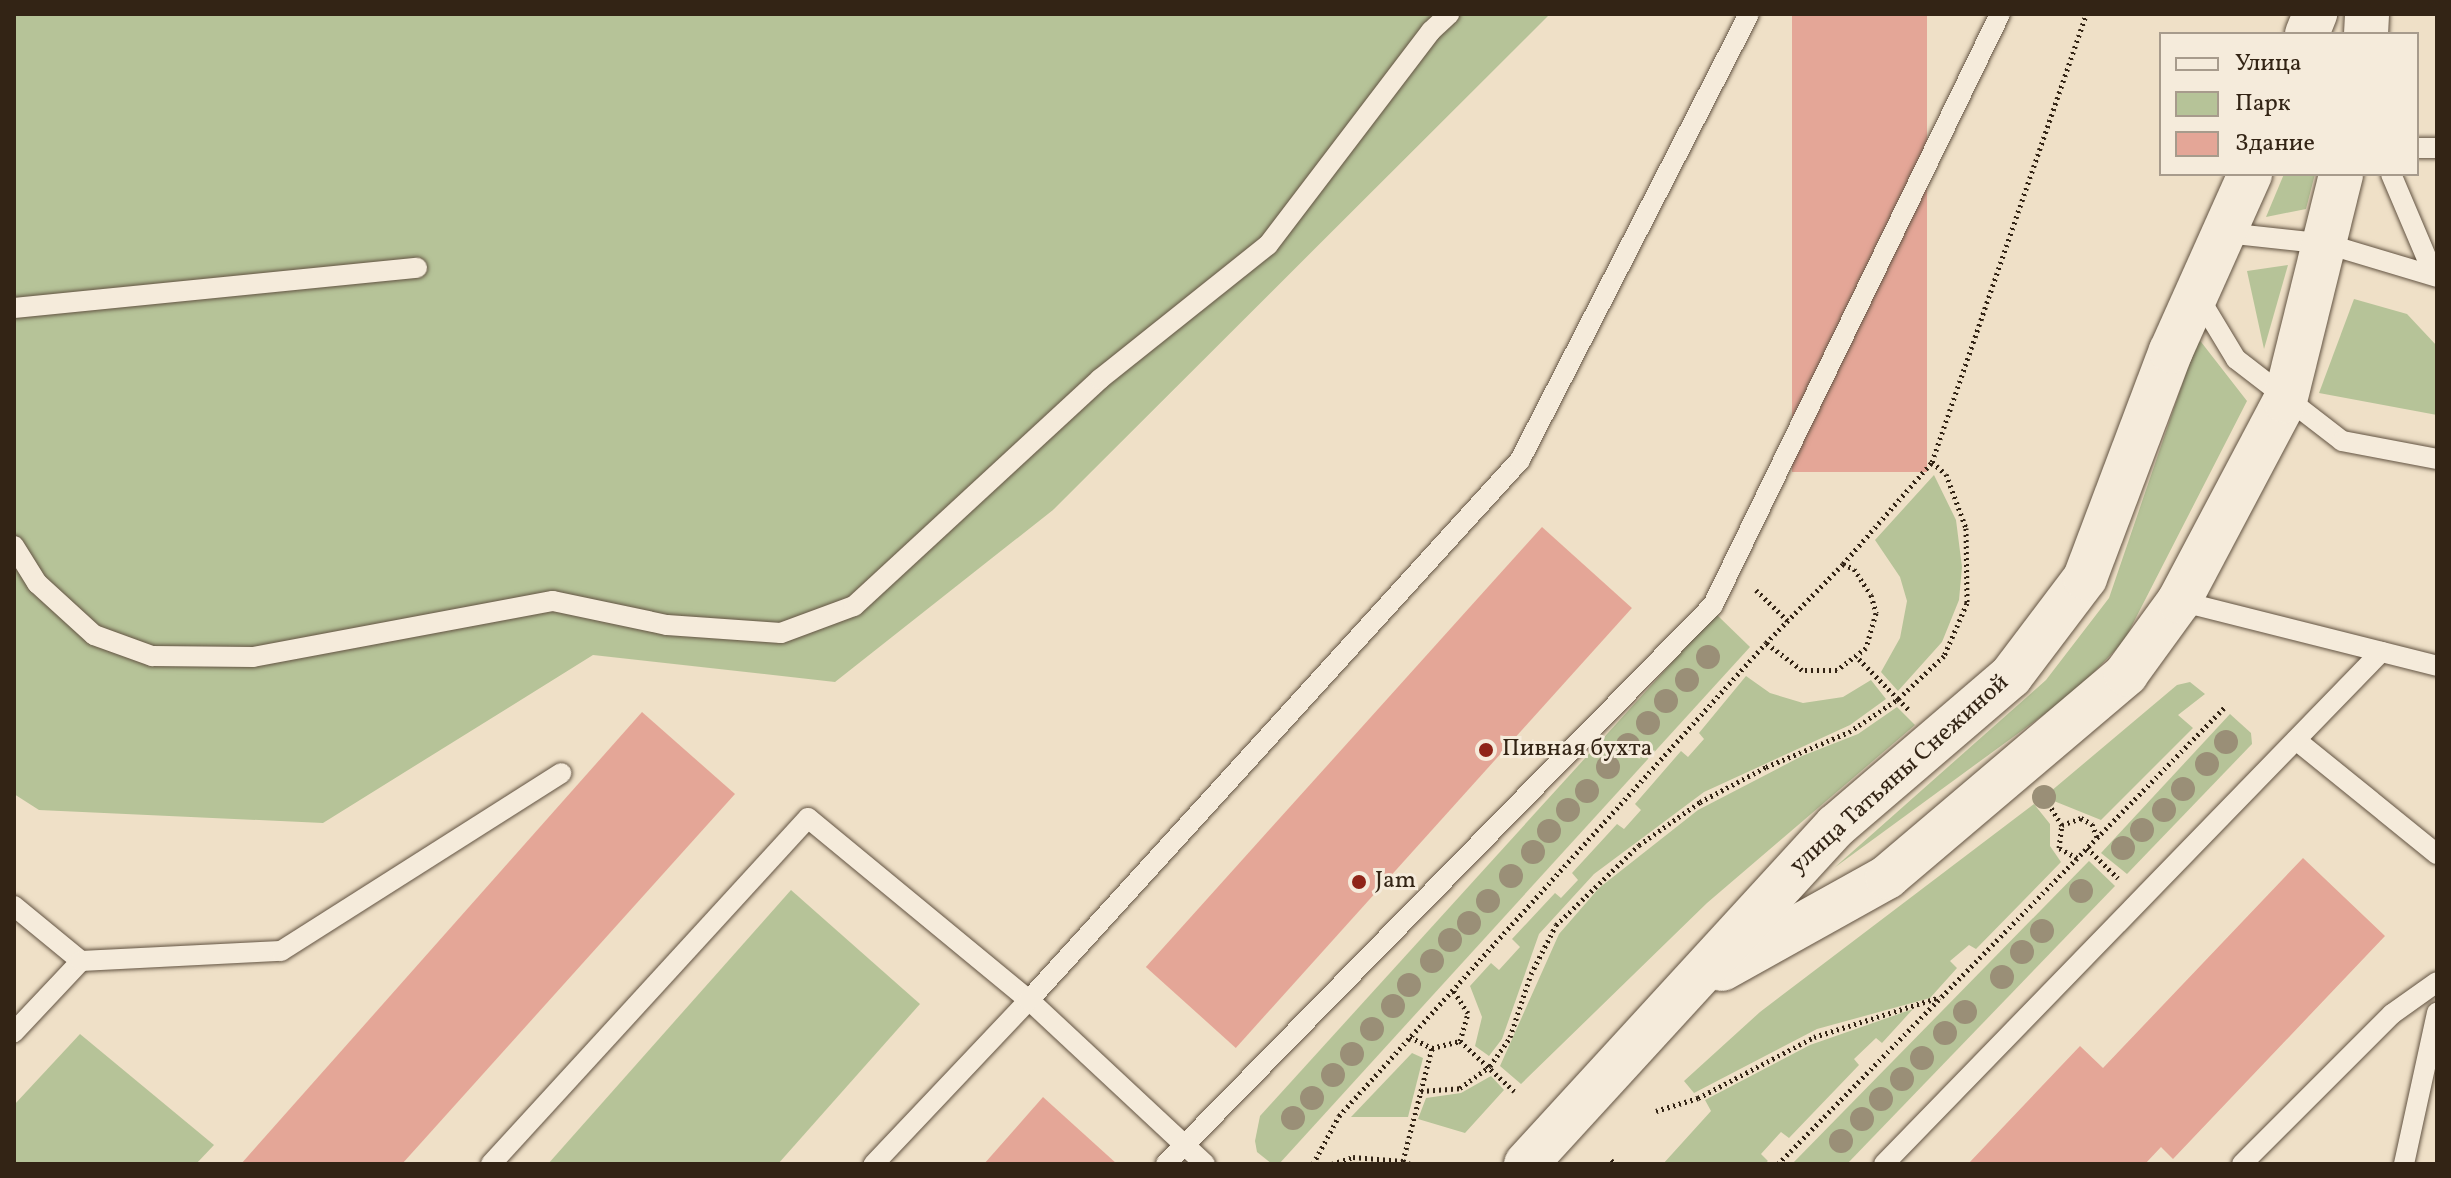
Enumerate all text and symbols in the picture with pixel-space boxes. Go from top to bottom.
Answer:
legend [2159,32,2419,176]
text: Улица [2235,47,2302,81]
text: Парк [2235,87,2291,121]
text: Здание [2235,127,2315,161]
street label: улица Татьяны Снежиной [1784,669,2016,881]
place label: Пивная бухта [1502,736,1653,764]
marker: Пивная бухта [1477,741,1495,759]
place label: Jam [1375,868,1416,896]
marker: Jam [1350,873,1368,891]

